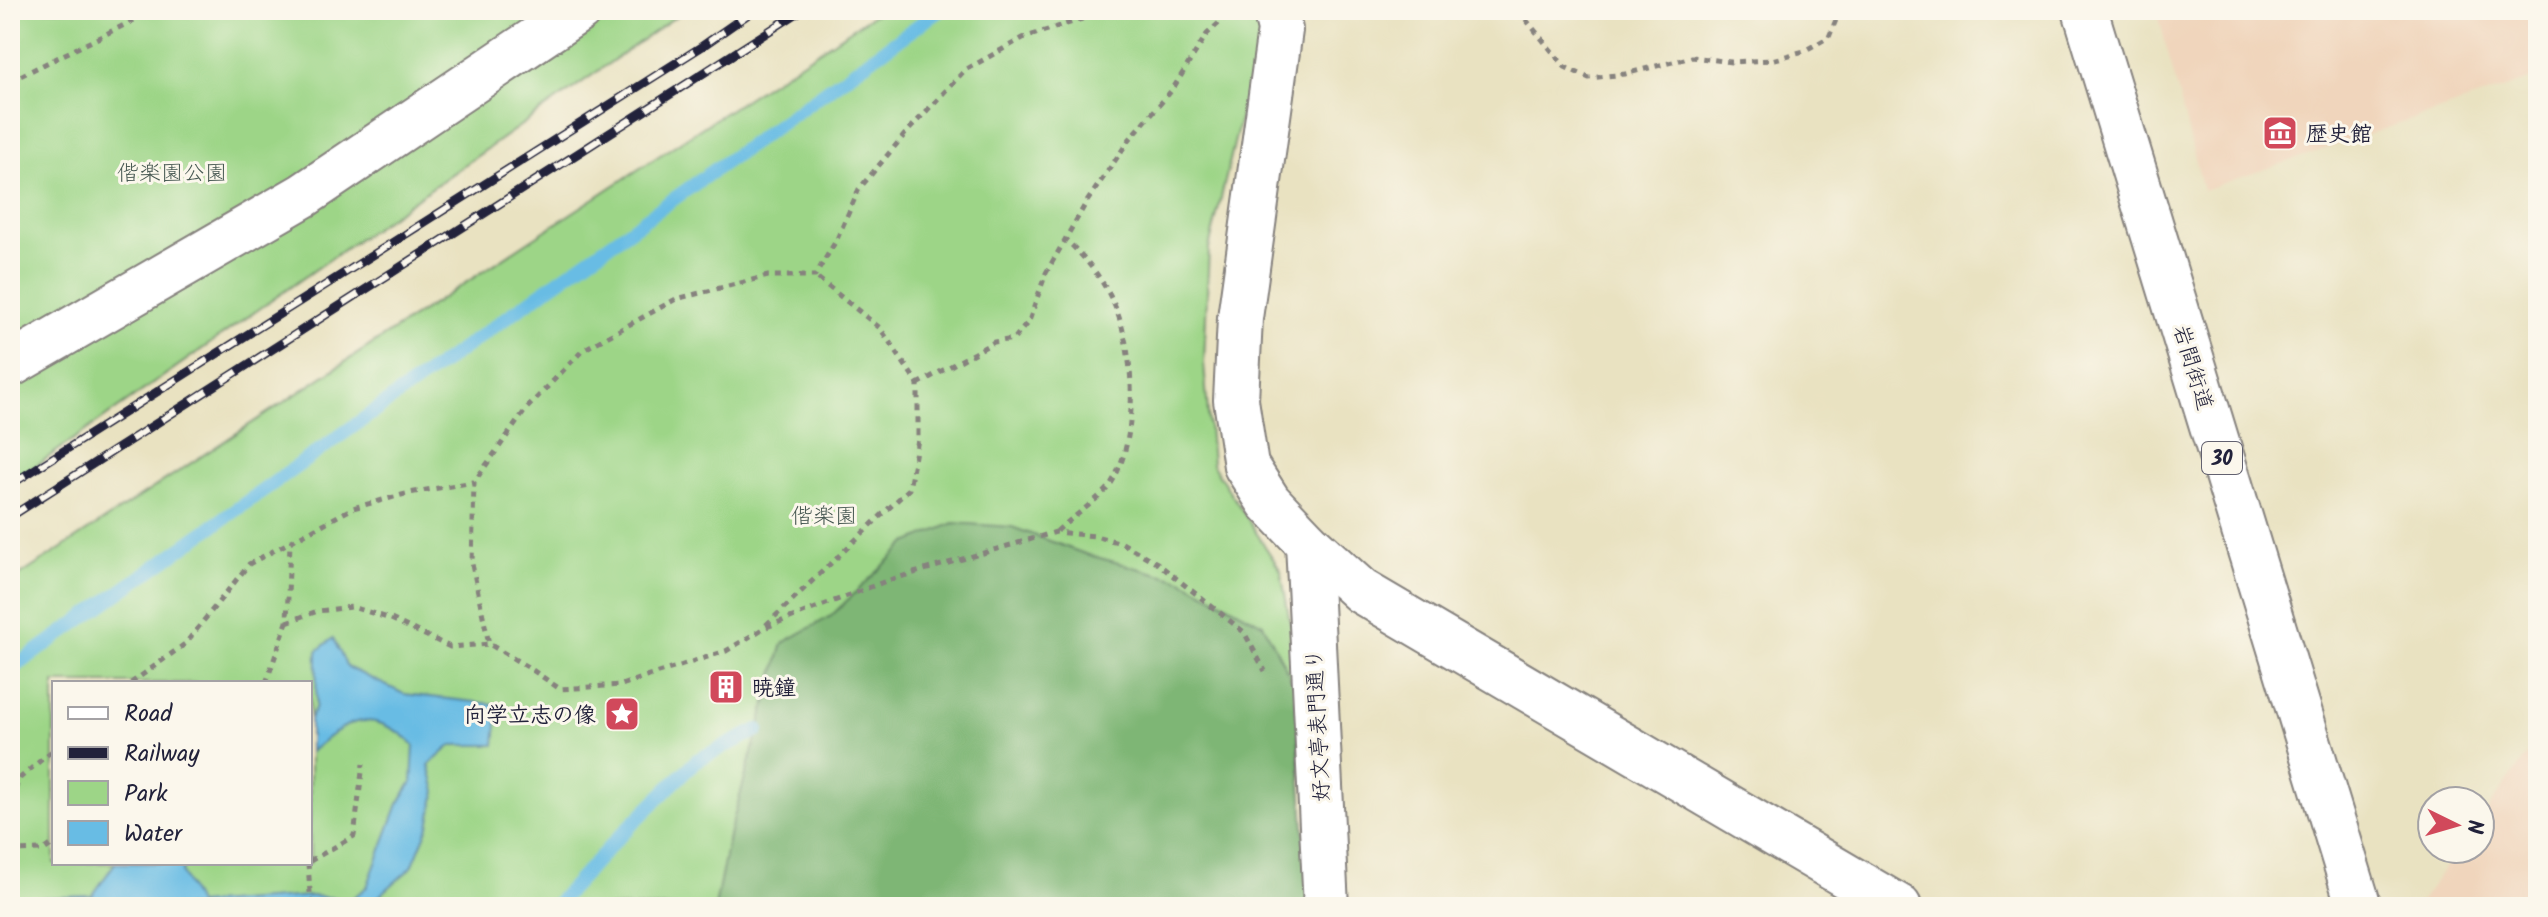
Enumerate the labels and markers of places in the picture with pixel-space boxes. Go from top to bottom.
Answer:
museum icon: 歴史館 [2261,114,2299,152]
place label: 歴史館 [2306,118,2372,153]
building icon: 暁鐘 [707,668,745,706]
place label: 暁鐘 [752,672,796,707]
place icon: 向学立志の像 [603,695,641,733]
place label: 向学立志の像 [464,699,596,734]

